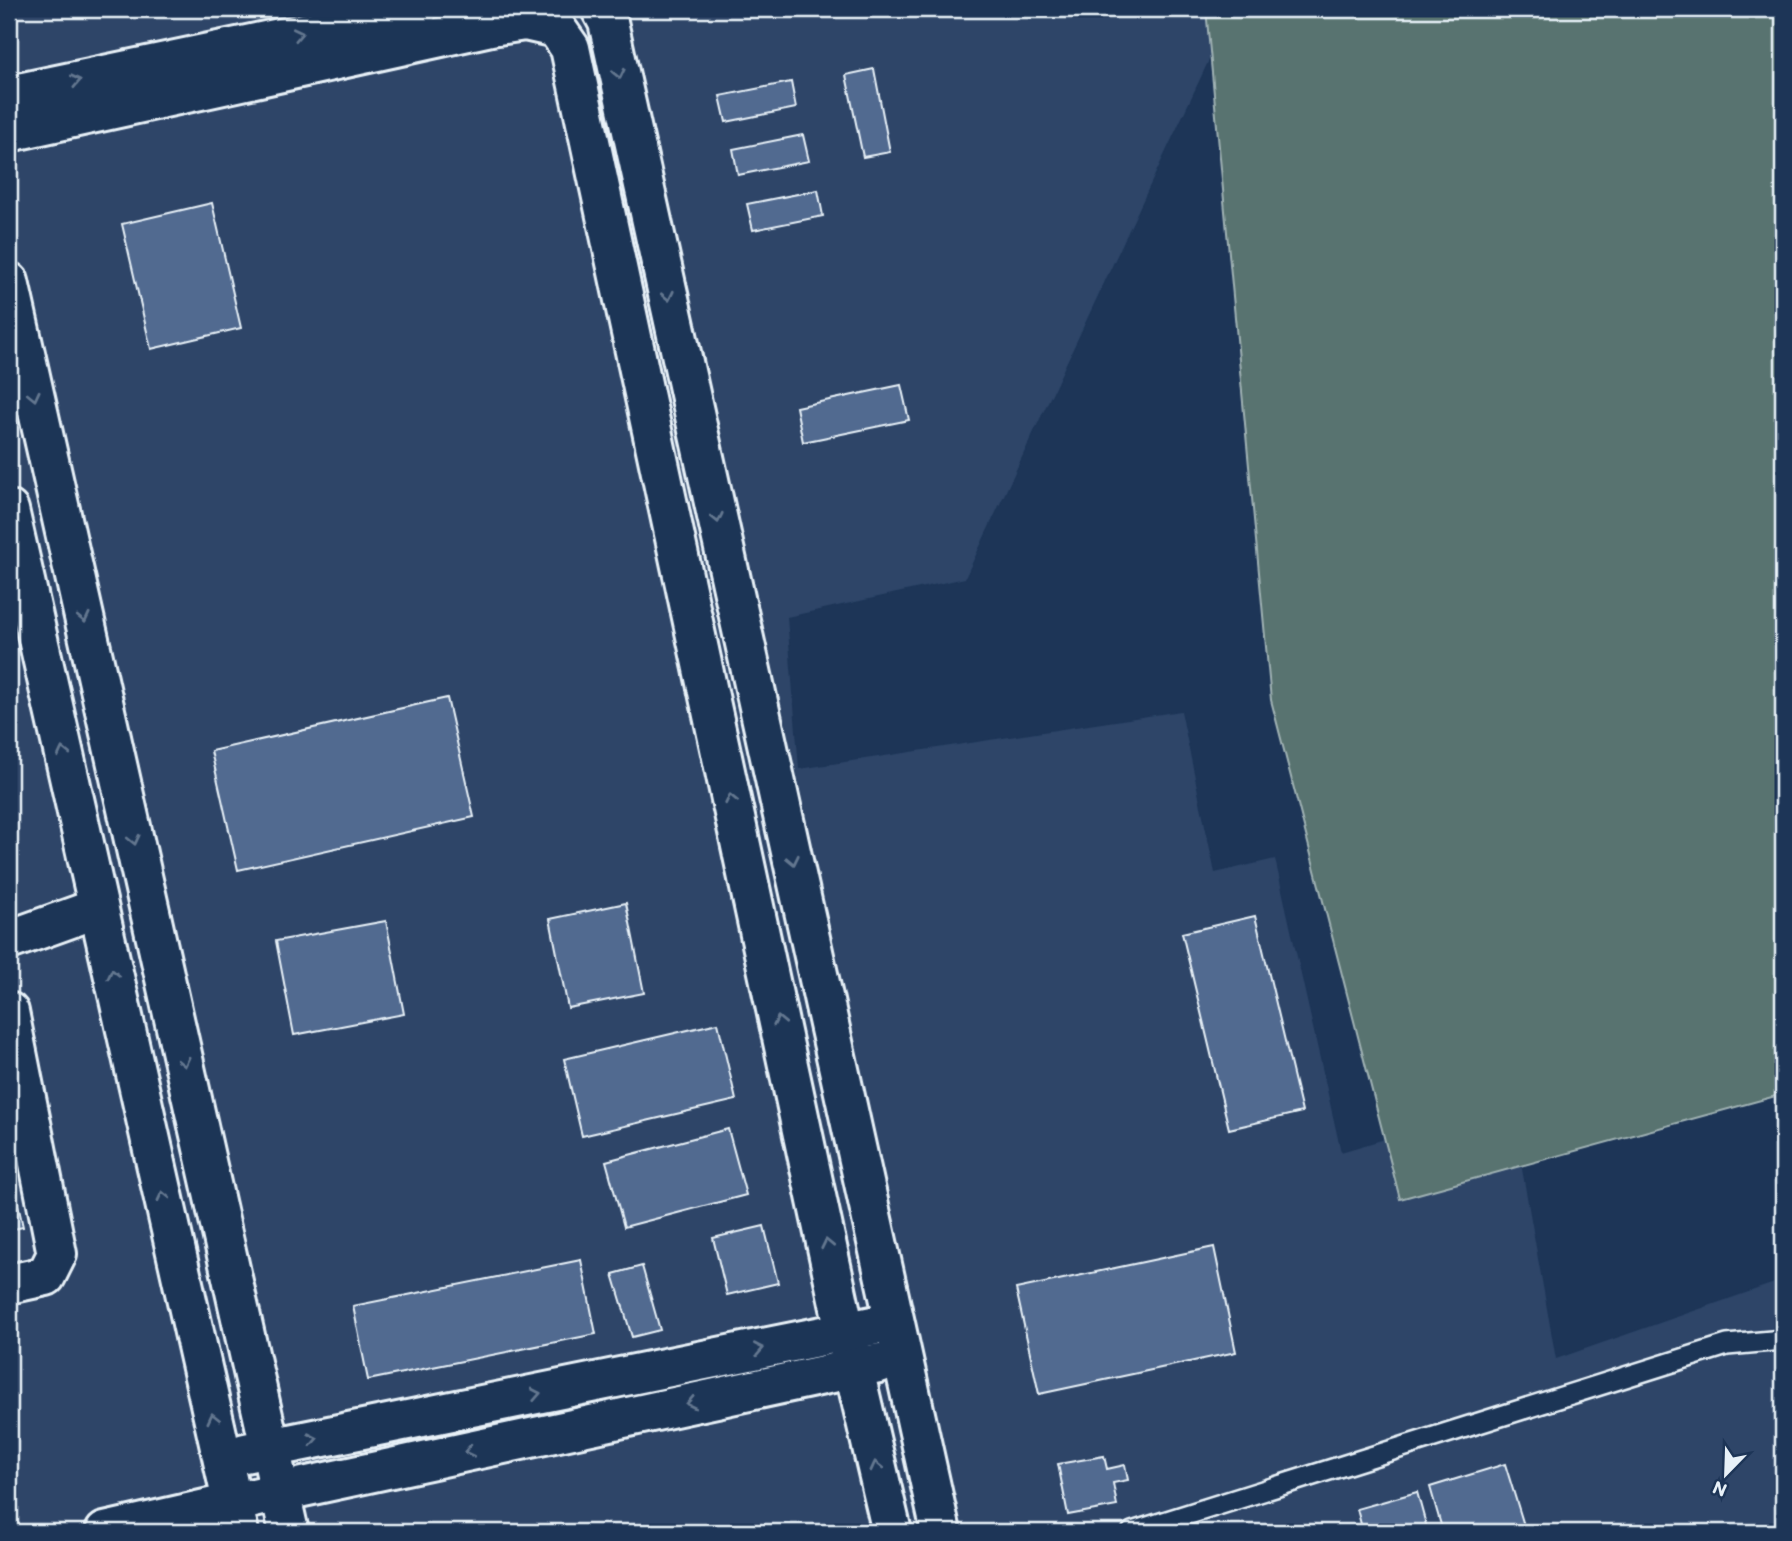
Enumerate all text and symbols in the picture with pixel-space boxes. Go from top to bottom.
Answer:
one-way arrow [292,27,304,42]
one-way arrow [611,68,626,80]
one-way arrow [70,74,82,89]
one-way arrow [660,290,675,302]
one-way arrow [26,390,41,402]
one-way arrow [709,512,724,524]
one-way arrow [76,612,90,624]
one-way arrow [57,746,72,758]
one-way arrow [725,793,739,805]
one-way arrow [126,834,140,846]
one-way arrow [784,854,799,866]
one-way arrow [107,968,122,980]
one-way arrow [772,1015,787,1027]
one-way arrow [175,1056,190,1068]
one-way arrow [157,1190,171,1202]
one-way arrow [820,1238,835,1250]
one-way arrow [753,1342,765,1357]
one-way arrow [530,1387,542,1402]
one-way arrow [685,1394,697,1409]
one-way arrow [207,1412,221,1424]
one-way arrow [307,1432,319,1447]
north arrow [1690,1440,1760,1510]
one-way arrow [463,1442,475,1457]
one-way arrow [870,1460,885,1472]
text: N [1709,1476,1730,1502]

